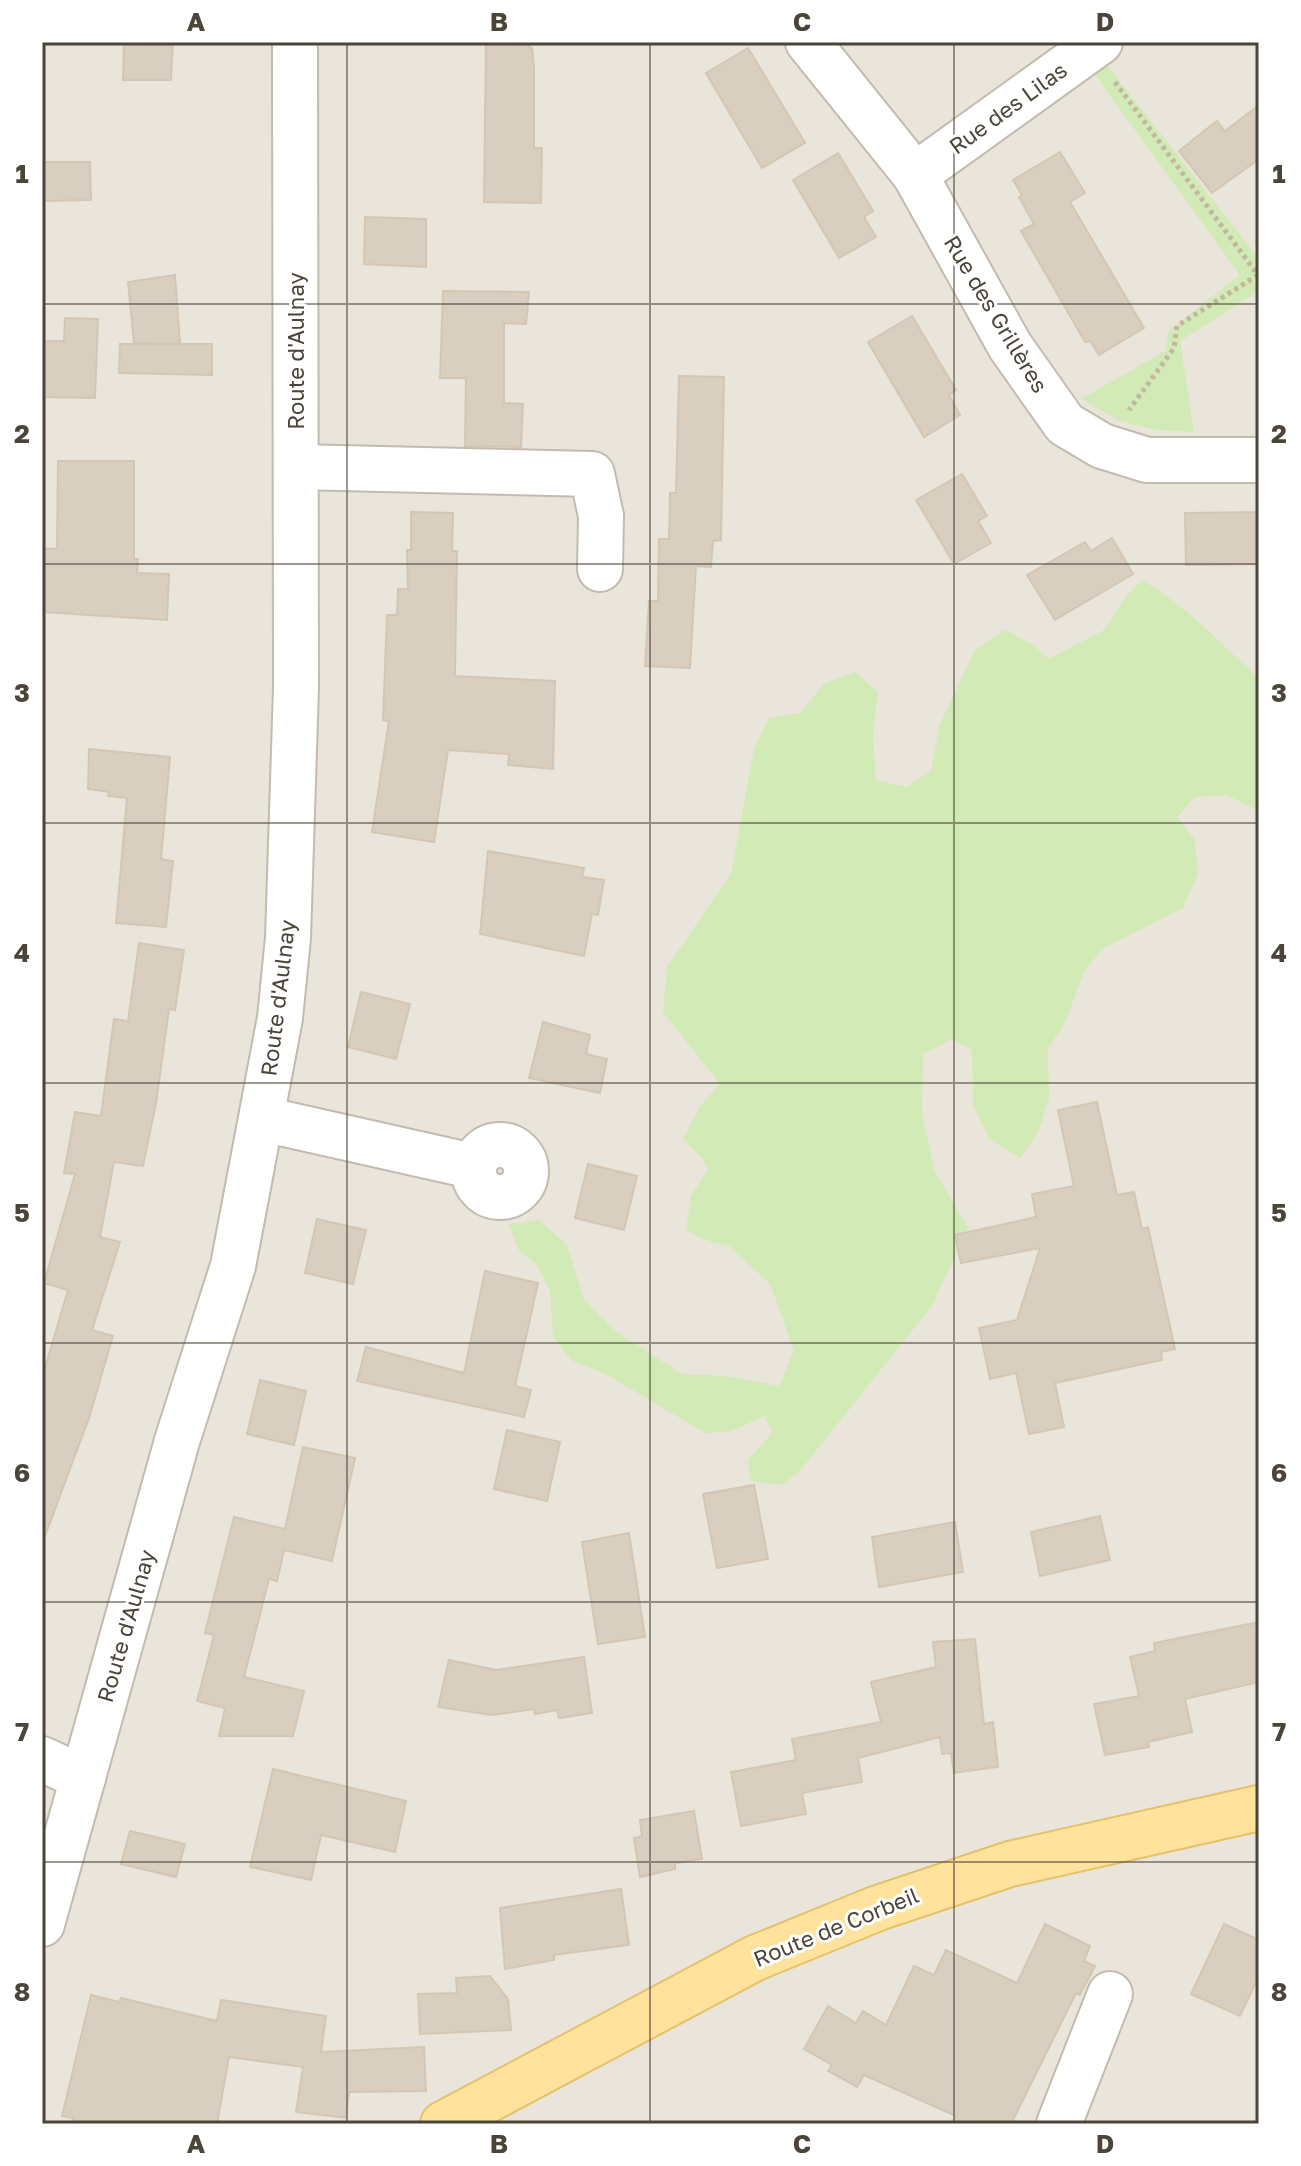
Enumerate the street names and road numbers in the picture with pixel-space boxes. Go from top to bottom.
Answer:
street label: Rue des Lilas [944,56,1072,159]
street label: Rue des Grillères [939,230,1054,397]
street label: Route d'Aulnay [282,272,309,430]
street label: Route d'Aulnay [255,918,300,1078]
street label: Route d'Aulnay [91,1546,160,1705]
street label: Route de Corbeil [749,1881,922,1972]

